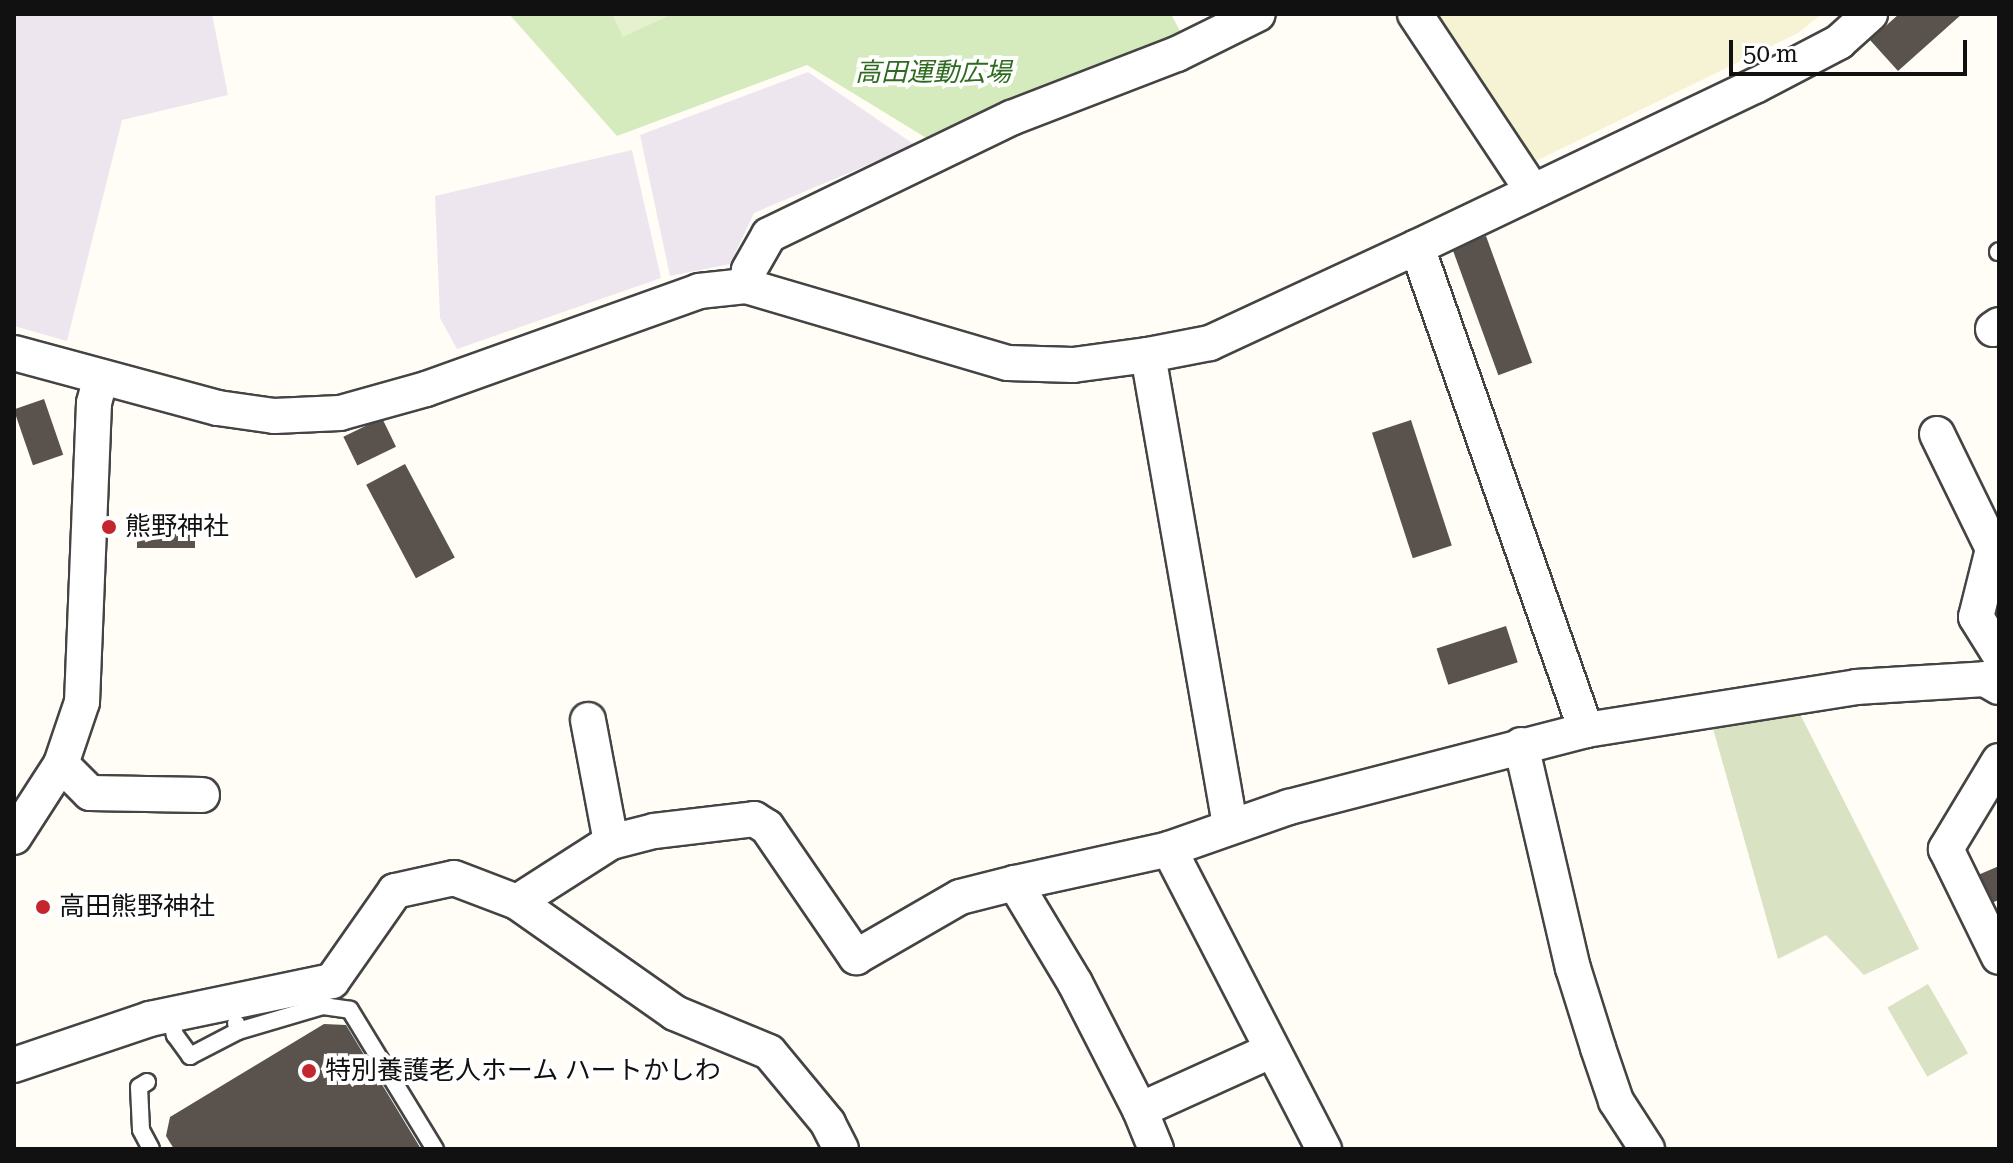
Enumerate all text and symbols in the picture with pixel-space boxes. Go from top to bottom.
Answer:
scale bar [1733,24,1971,74]
text: 50 m [1743,40,1798,68]
park label: 高田運動広場 [855,57,1011,89]
place label: 熊野神社 [125,511,229,543]
marker: 熊野神社 [100,518,118,536]
place label: 高田熊野神社 [59,891,215,923]
marker: 高田熊野神社 [34,898,52,916]
place label: 特別養護老人ホーム ハートかしわ [325,1055,722,1087]
marker: 特別養護老人ホーム ハートかしわ [300,1062,318,1080]

